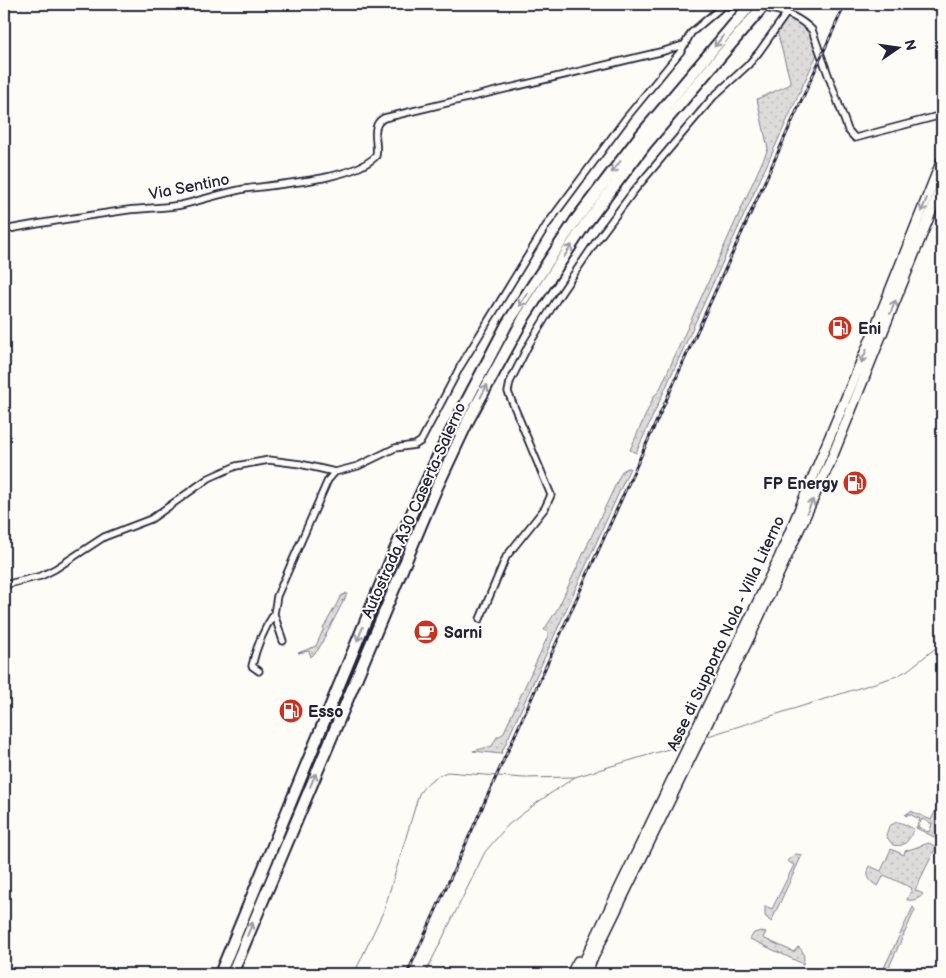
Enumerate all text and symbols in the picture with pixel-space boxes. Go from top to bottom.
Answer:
north arrow [874,22,924,72]
one-way arrow [714,35,725,48]
text: N [901,38,920,52]
one-way arrow [611,160,622,173]
street label: Via Sentino [147,170,231,205]
one-way arrow [919,197,928,212]
one-way arrow [563,245,573,259]
one-way arrow [518,292,528,306]
one-way arrow [888,300,898,315]
fuel station icon: Eni [827,315,853,341]
place label: Eni [858,320,881,339]
one-way arrow [858,348,868,363]
one-way arrow [480,384,490,398]
street label: Autostrada A30 Caserta-Salerno [358,400,471,621]
fuel station icon: FP Energy [842,470,868,496]
place label: FP Energy [763,475,839,494]
one-way arrow [806,499,816,514]
street label: Asse di Supporto Nola - Villa Literno [663,513,789,754]
cafe icon: Sarni [413,619,439,645]
place label: Sarni [444,624,482,643]
one-way arrow [355,626,364,641]
fuel station icon: Esso [278,698,304,724]
place label: Esso [308,703,343,722]
one-way arrow [310,772,319,787]
one-way arrow [246,922,256,937]

